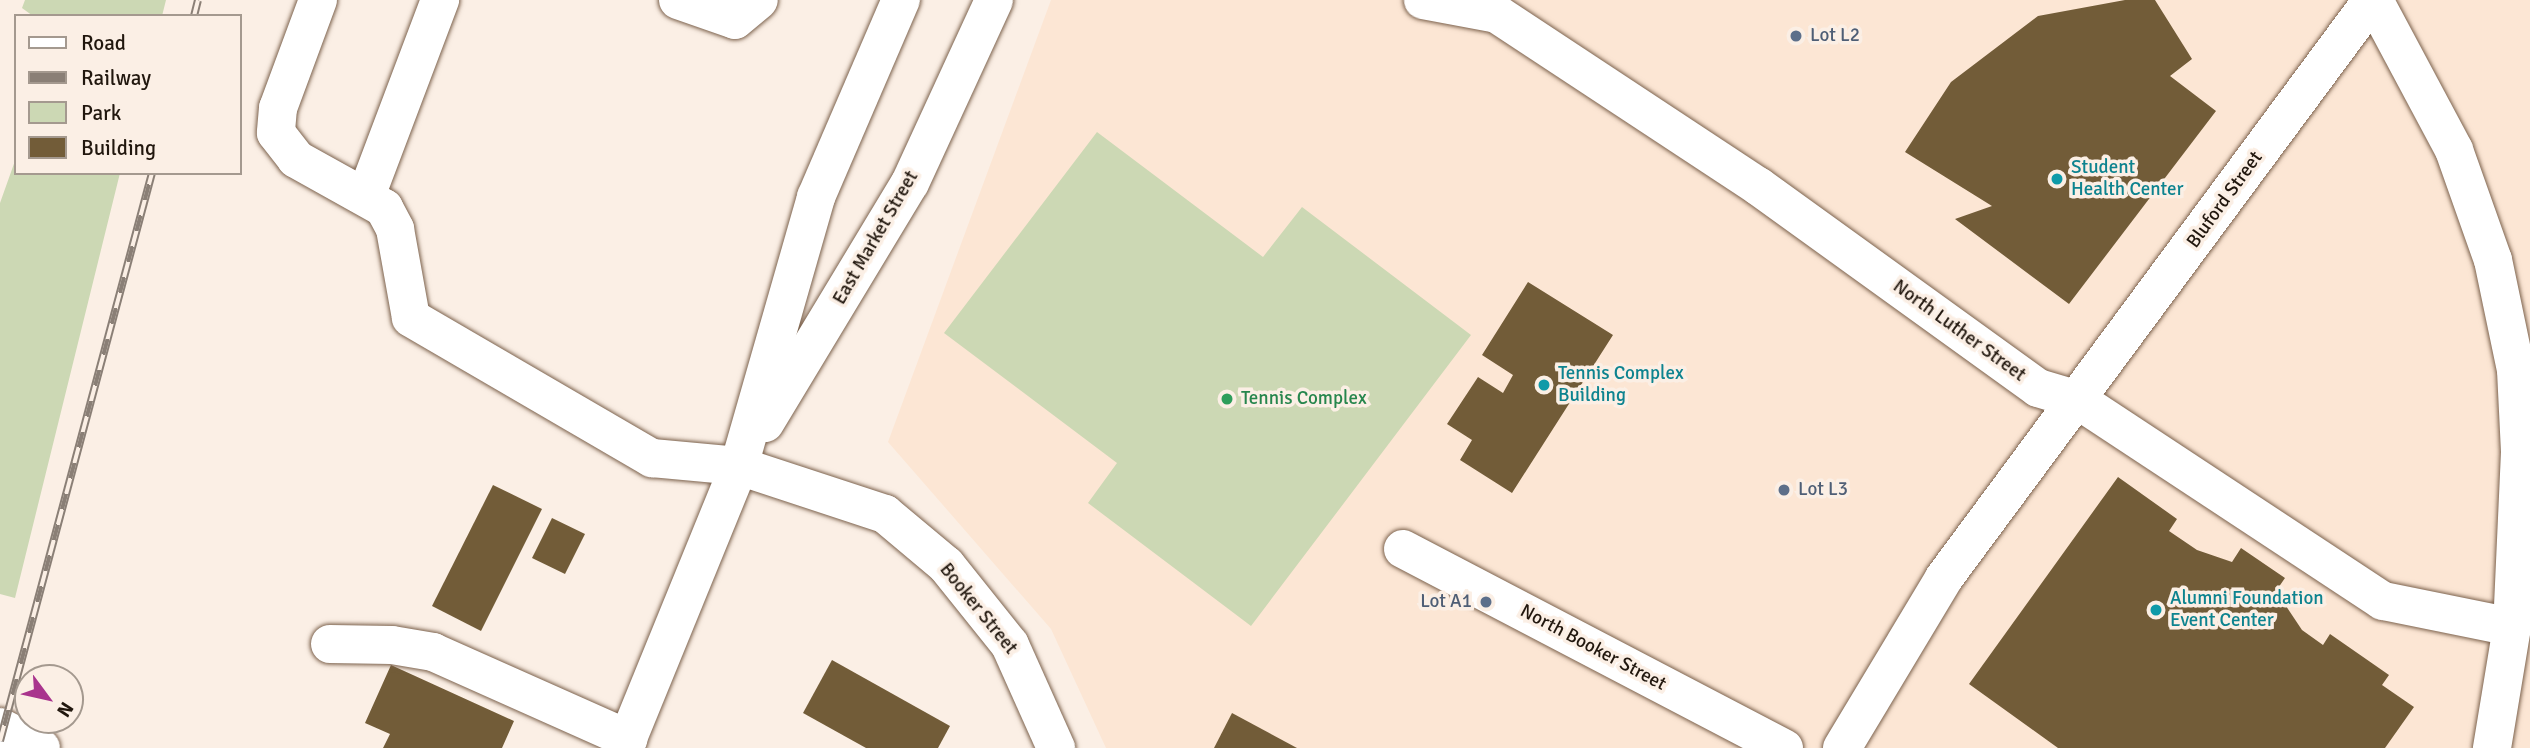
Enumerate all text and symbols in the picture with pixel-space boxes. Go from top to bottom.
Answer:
legend [14,14,242,175]
place label: Lot L2 [1810,25,1860,47]
marker: Lot L2 [1788,28,1804,44]
text: Road [81,30,126,56]
text: Railway [81,65,151,91]
text: Park [81,100,121,126]
text: Building [81,135,156,161]
street label: Bluford Street [2182,147,2268,253]
place label: Student Health Center [2071,157,2184,201]
street label: East Market Street [829,167,923,309]
marker: Student Health Center [2049,171,2065,187]
street label: North Luther Street [1888,275,2030,387]
place label: Tennis Complex Building [1558,363,1684,407]
marker: Tennis Complex Building [1536,377,1552,393]
place label: Tennis Complex [1241,388,1367,410]
marker: Tennis Complex [1219,391,1235,407]
place label: Lot L3 [1798,479,1848,501]
marker: Lot L3 [1776,482,1792,498]
street label: Booker Street [934,559,1022,659]
place label: Alumni Foundation Event Center [2170,588,2324,632]
place label: Lot A1 [1420,591,1472,613]
marker: Lot A1 [1478,594,1494,610]
street label: North Booker Street [1516,600,1670,696]
marker: Alumni Foundation Event Center [2148,602,2164,618]
north arrow [14,664,84,734]
text: N [51,697,79,721]

